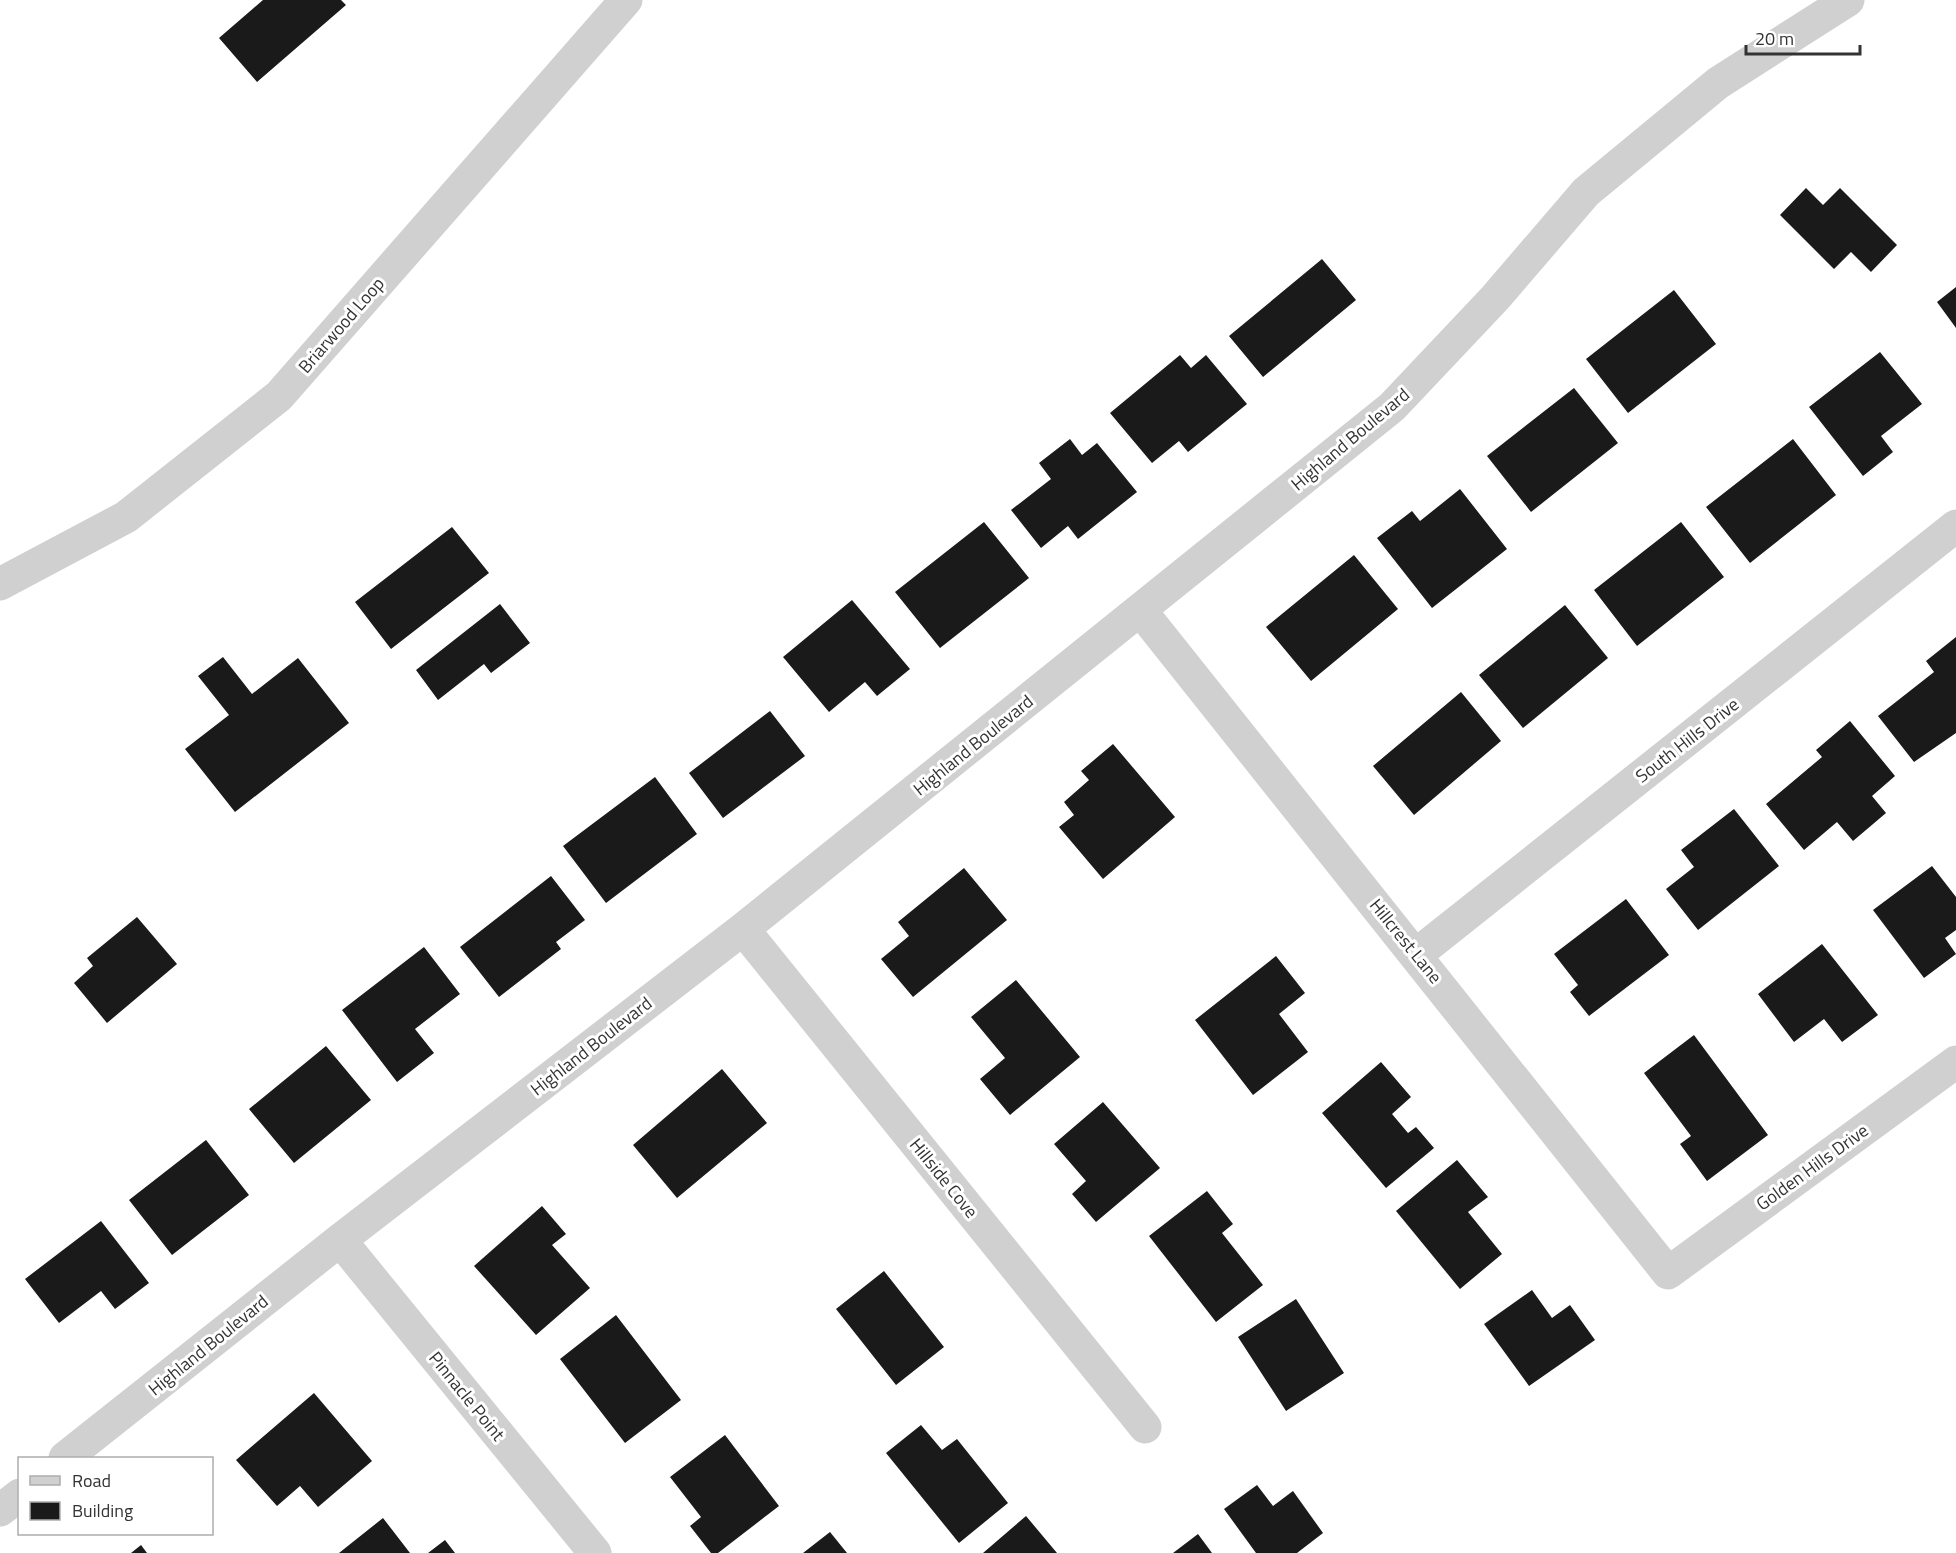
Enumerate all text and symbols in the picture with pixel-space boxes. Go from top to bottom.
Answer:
scale bar [1746,18,1860,56]
text: 20 m [1755,25,1794,52]
street label: Briarwood Loop [292,271,390,379]
street label: Highland Boulevard [1285,381,1415,497]
street label: Highland Boulevard [907,688,1039,802]
street label: South Hills Drive [1629,691,1745,789]
street label: Hillcrest Lane [1363,893,1449,989]
street label: Highland Boulevard [525,990,657,1102]
street label: Golden Hills Drive [1750,1117,1874,1217]
street label: Hillside Cove [903,1132,985,1224]
street label: Highland Boulevard [142,1288,274,1402]
street label: Pinnacle Point [423,1346,512,1447]
legend [18,1457,213,1535]
text: Road [72,1467,111,1494]
text: Building [72,1497,133,1524]

